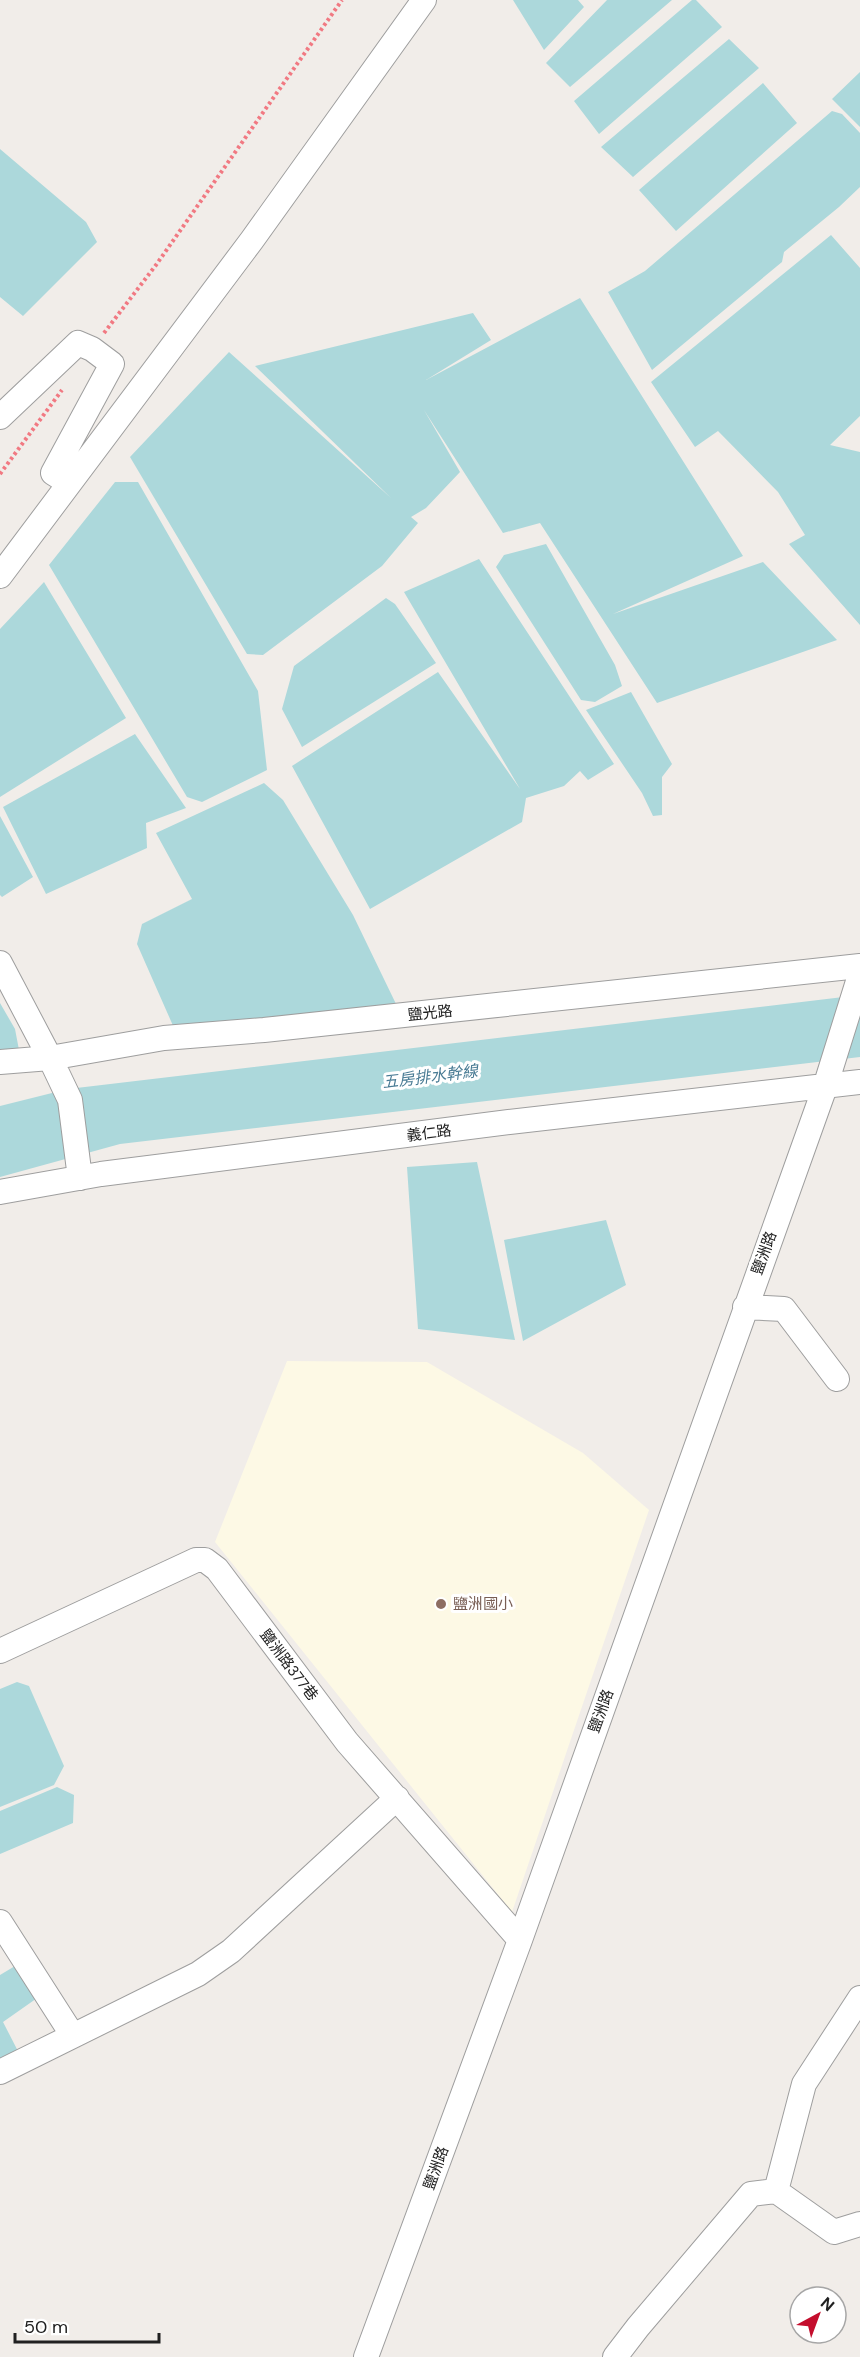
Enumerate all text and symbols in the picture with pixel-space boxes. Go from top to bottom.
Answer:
street label: 鹽光路 [407,1001,453,1025]
water label: 五房排水幹線 [381,1060,481,1093]
street label: 義仁路 [405,1120,453,1146]
street label: 鹽洲路 [747,1228,781,1278]
place label: 鹽洲國小 [453,1594,513,1614]
marker: 鹽洲國小 [434,1597,448,1611]
street label: 鹽洲路377巷 [256,1625,322,1705]
street label: 鹽洲路 [584,1686,618,1736]
street label: 鹽洲路 [419,2143,453,2193]
north arrow [788,2285,848,2345]
text: N [816,2292,839,2316]
scale bar [15,2306,159,2344]
text: 50 m [24,2315,68,2339]

